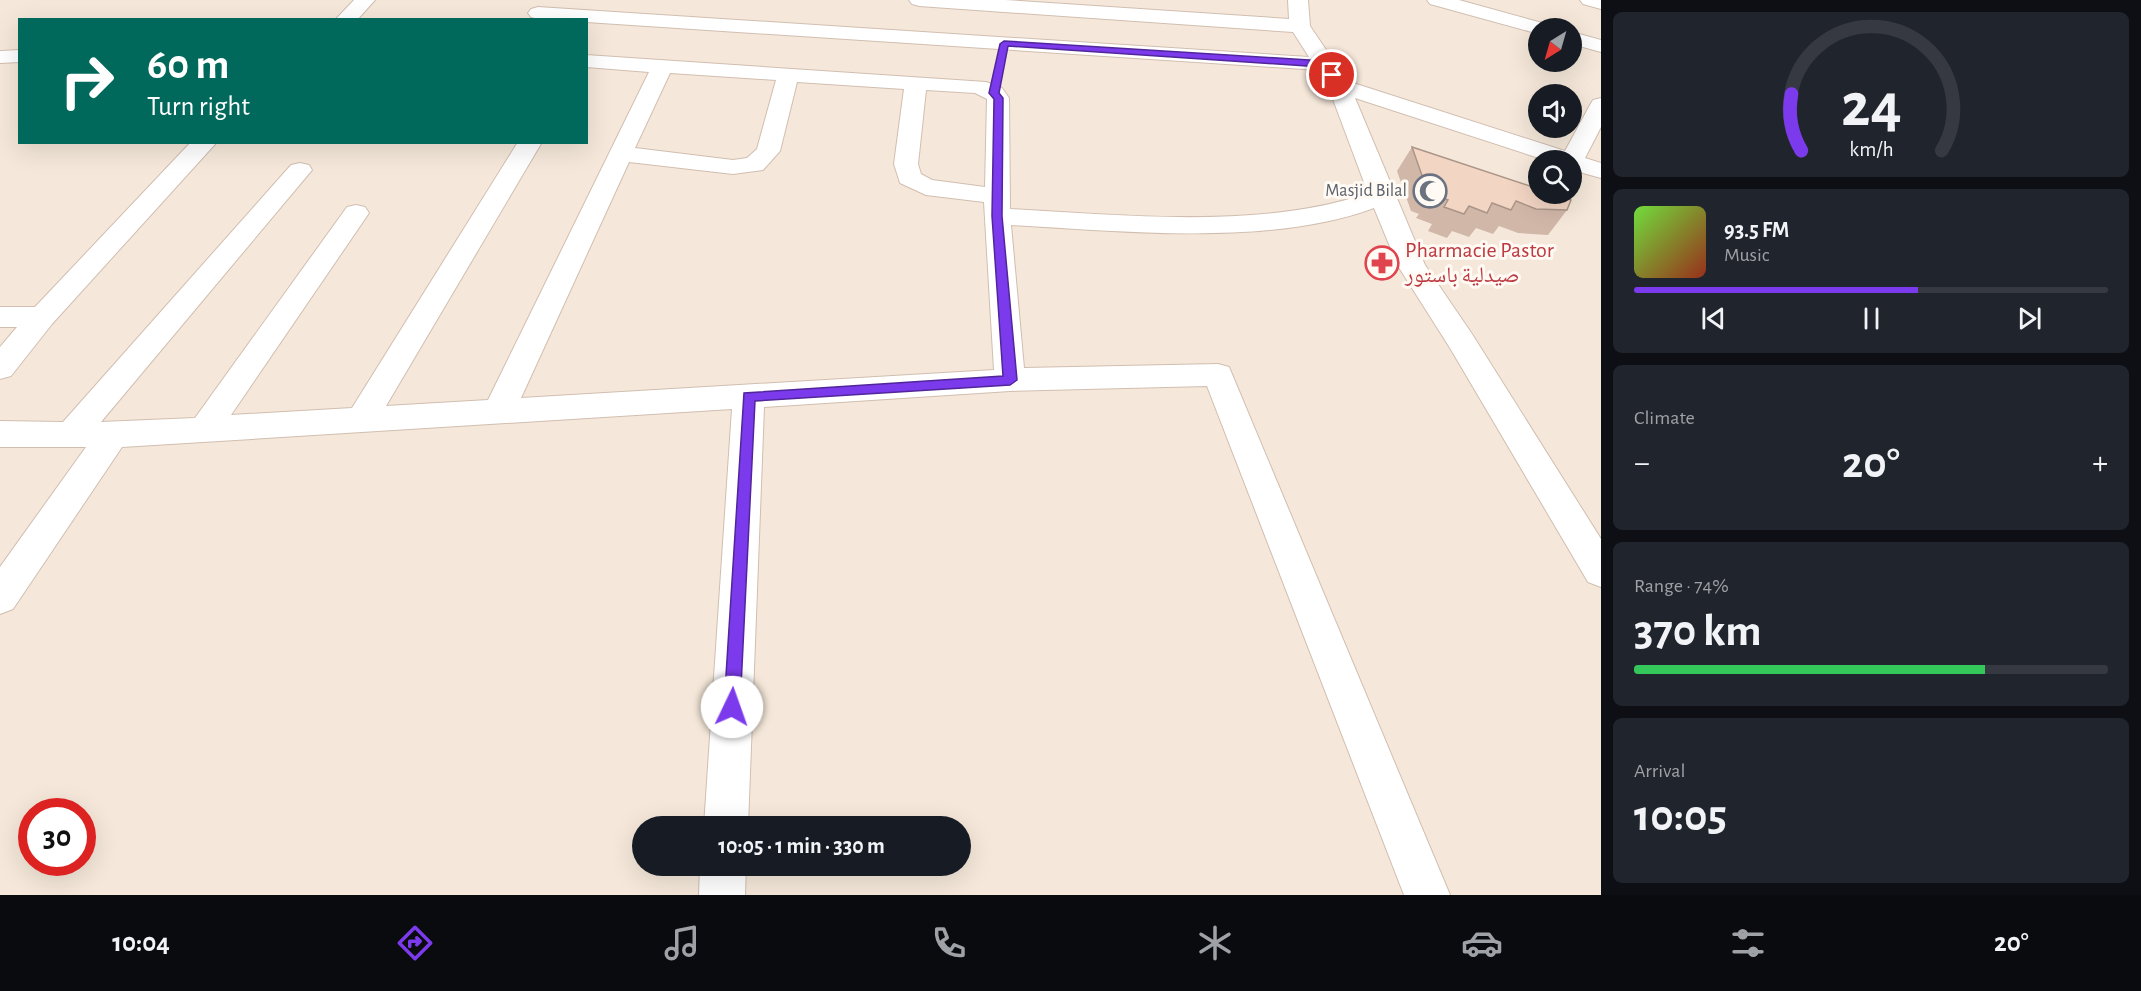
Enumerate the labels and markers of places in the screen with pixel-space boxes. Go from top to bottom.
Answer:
pin [1306,49,1357,100]
mosque icon: Masjid Bilal [1412,173,1448,209]
place label: Masjid Bilal [1325,182,1407,200]
place label: Pharmacie Pastor صيدلية باستور [1404,239,1554,287]
pharmacy icon: Pharmacie Pastor صيدلية باستور [1364,245,1400,281]

